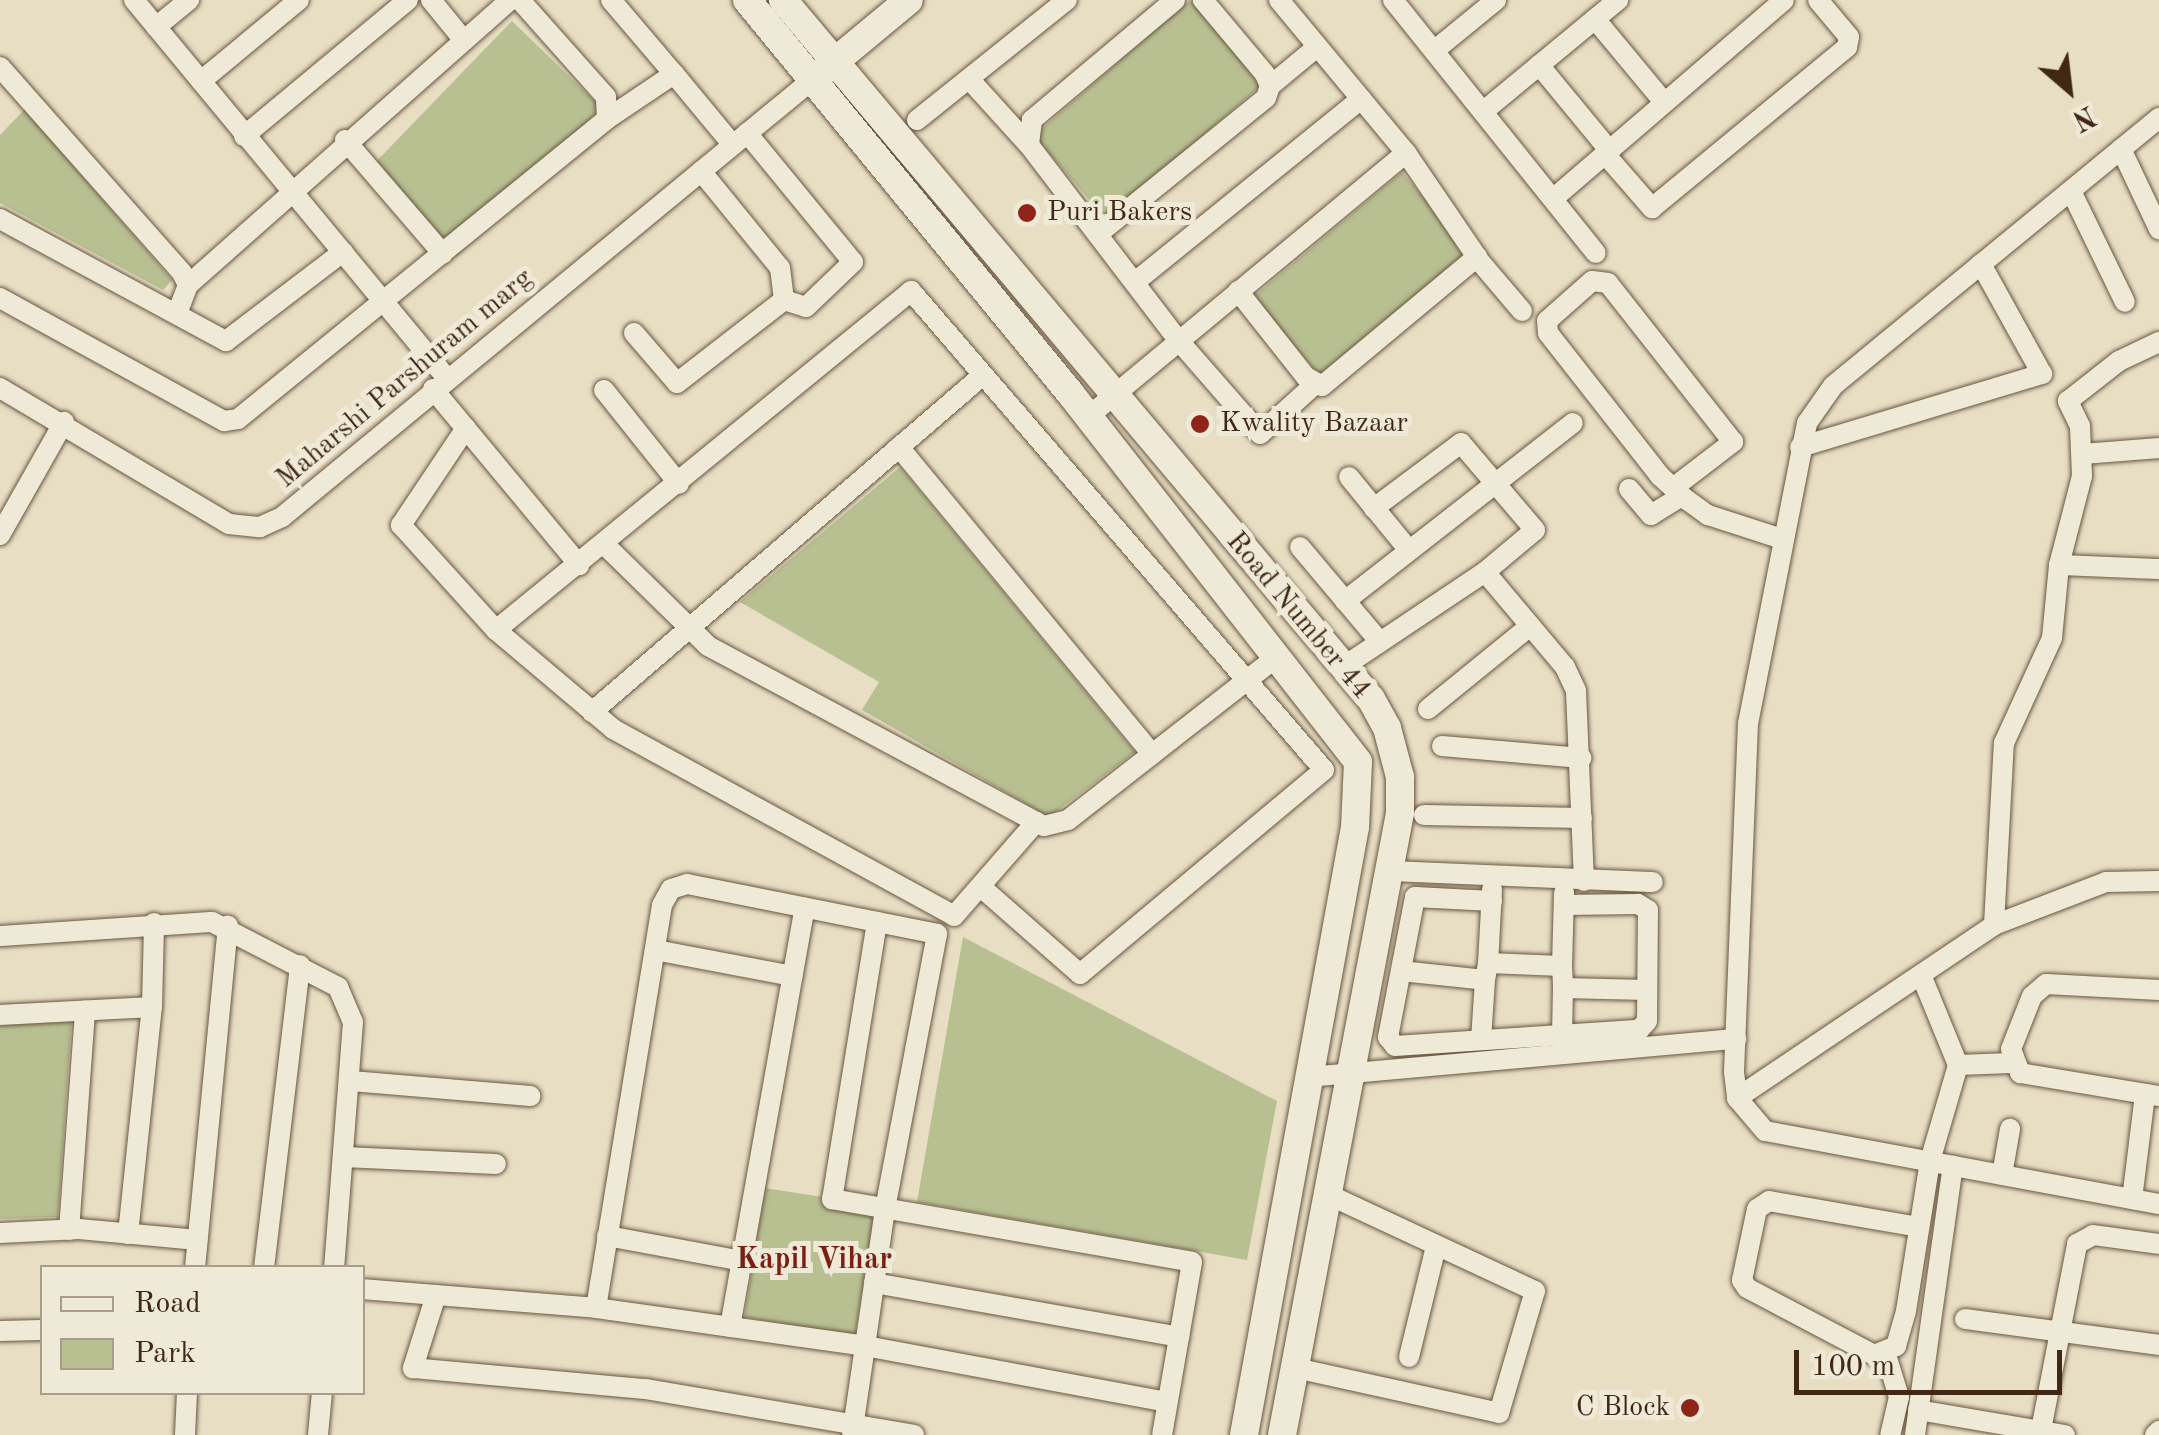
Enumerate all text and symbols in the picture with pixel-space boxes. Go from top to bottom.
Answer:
north arrow [2019,40,2119,140]
text: N [2067,99,2099,134]
place label: Puri Bakers [1047,196,1192,230]
marker: Puri Bakers [1016,202,1038,224]
street label: Maharshi Parshuram marg [270,262,540,496]
place label: Kwality Bazaar [1220,407,1408,441]
marker: Kwality Bazaar [1189,413,1211,435]
street label: Road Number 44 [1218,526,1378,706]
district label: Kapil Vihar [736,1242,892,1278]
legend [40,1265,365,1395]
text: Road [134,1289,201,1319]
scale bar [1799,1330,2066,1392]
text: Park [134,1339,196,1369]
text: 100 m [1811,1352,1895,1382]
place label: C Block [1576,1391,1670,1425]
marker: C Block [1679,1397,1701,1419]

